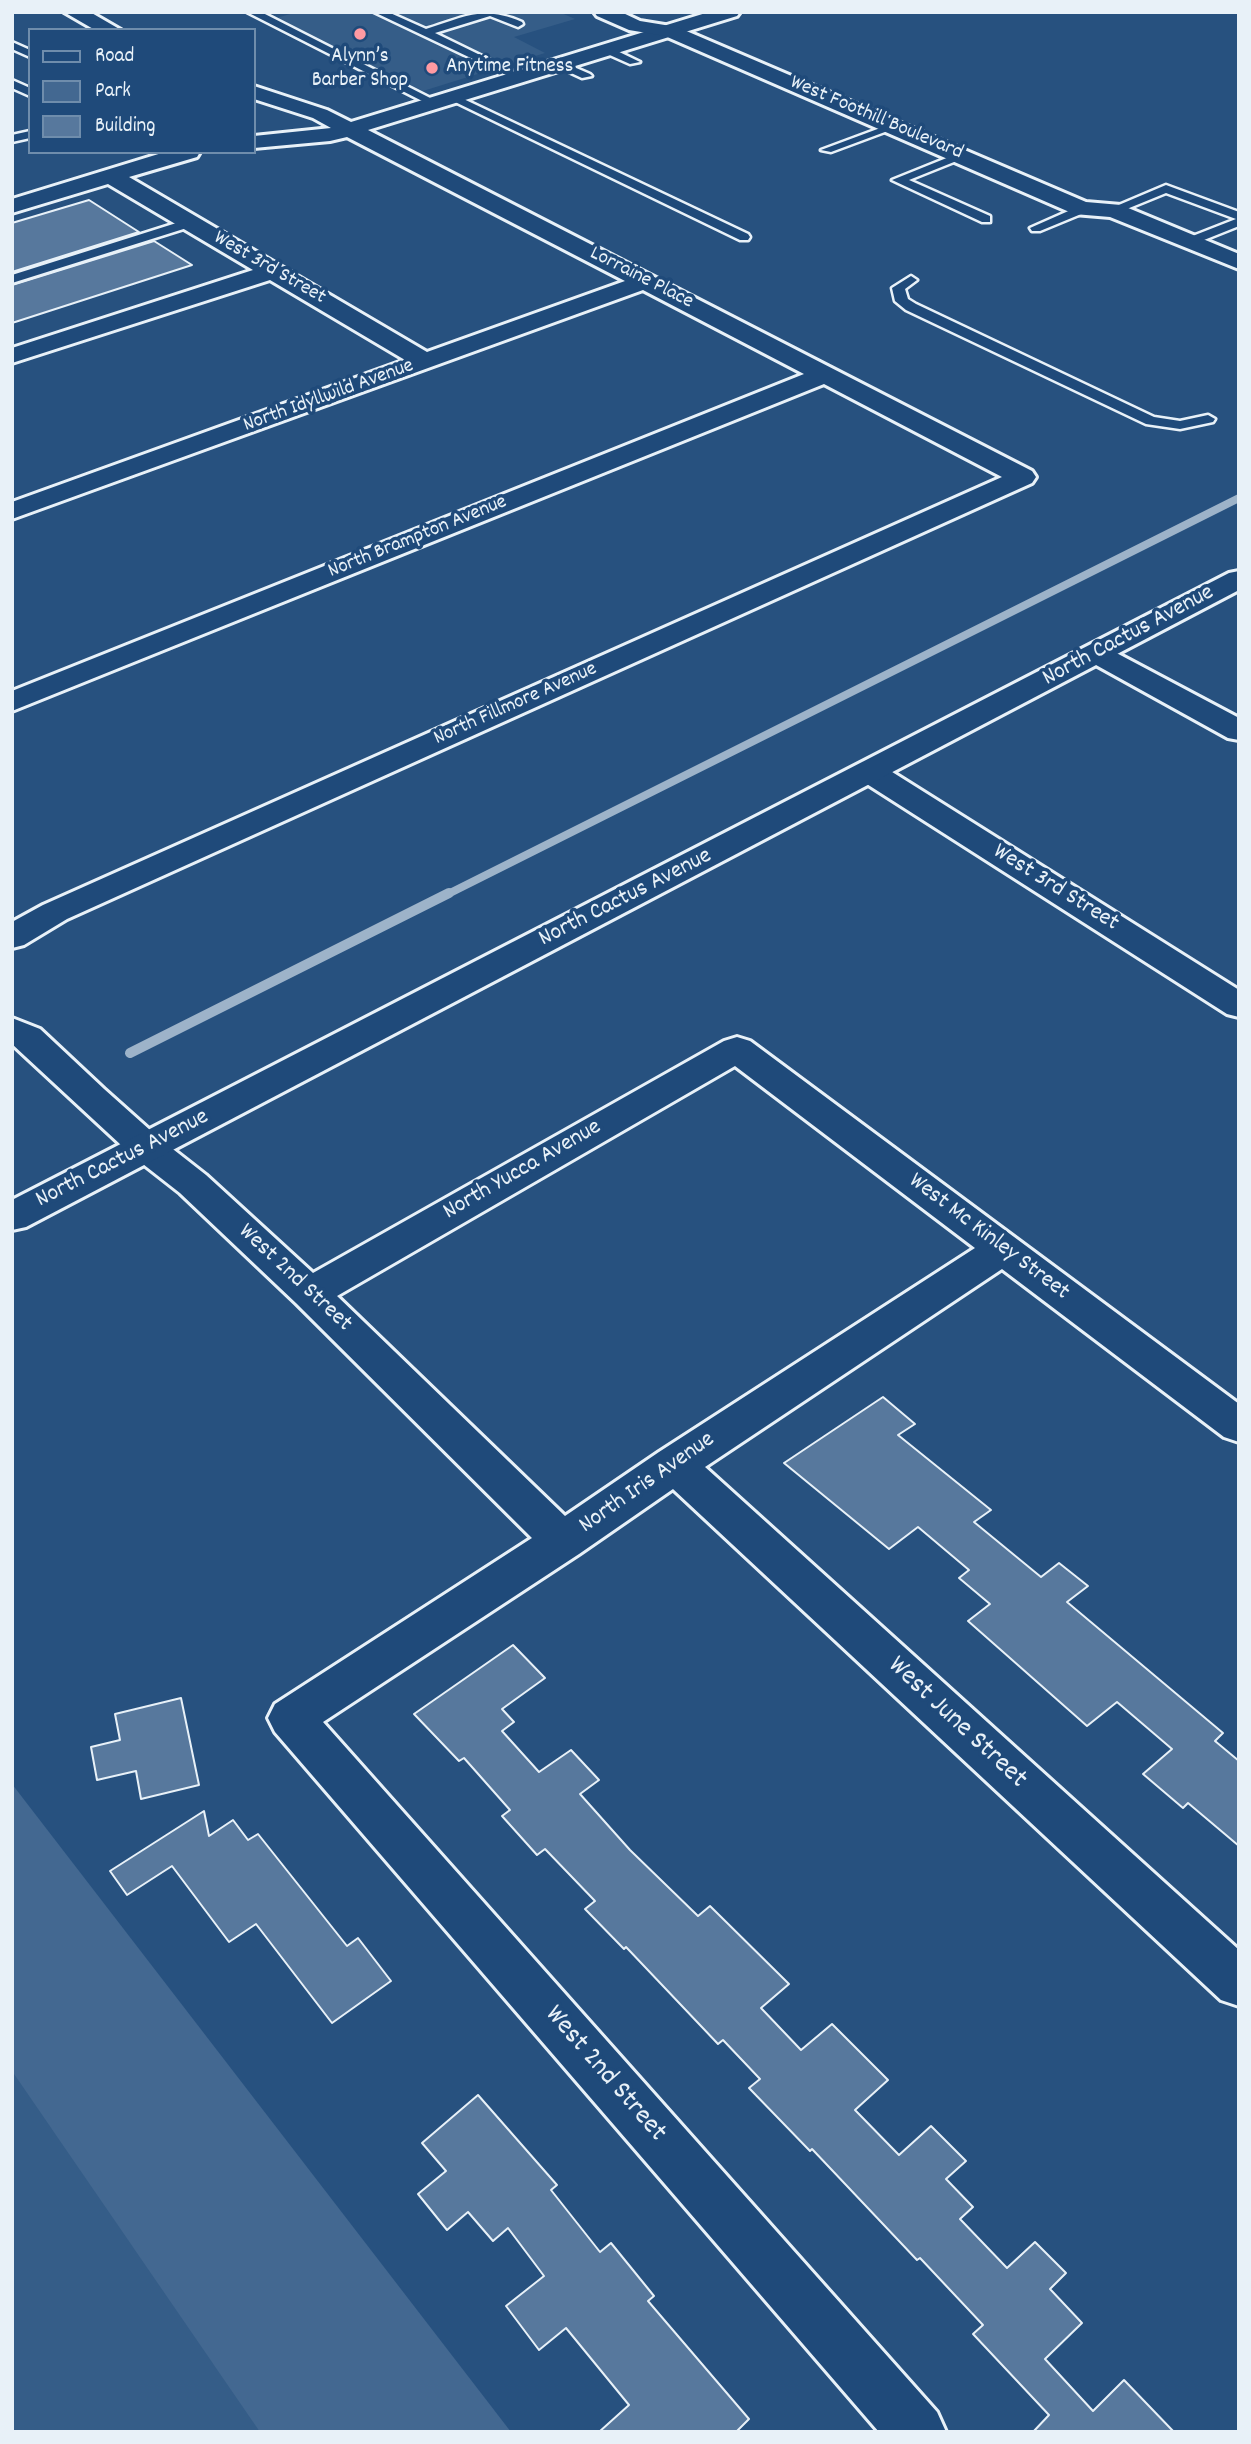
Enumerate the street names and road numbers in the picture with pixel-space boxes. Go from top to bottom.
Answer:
street label: West Foothill Boulevard [786,71,966,167]
street label: West 3rd Street [208,227,330,311]
street label: Lorraine Place [585,242,697,316]
street label: North Idyllwild Avenue [241,355,417,439]
street label: North Brampton Avenue [325,491,511,585]
street label: North Cactus Avenue [1038,580,1220,694]
street label: North Fillmore Avenue [431,658,601,752]
street label: West 3rd Street [987,839,1123,939]
street label: North Cactus Avenue [535,843,717,955]
street label: North Cactus Avenue [32,1104,214,1216]
street label: North Yucca Avenue [439,1114,607,1228]
street label: West Mc Kinley Street [902,1168,1074,1308]
street label: West 2nd Street [231,1219,357,1339]
street label: North Iris Avenue [575,1427,721,1541]
street label: West June Street [879,1651,1033,1797]
street label: West 2nd Street [536,2000,672,2150]

